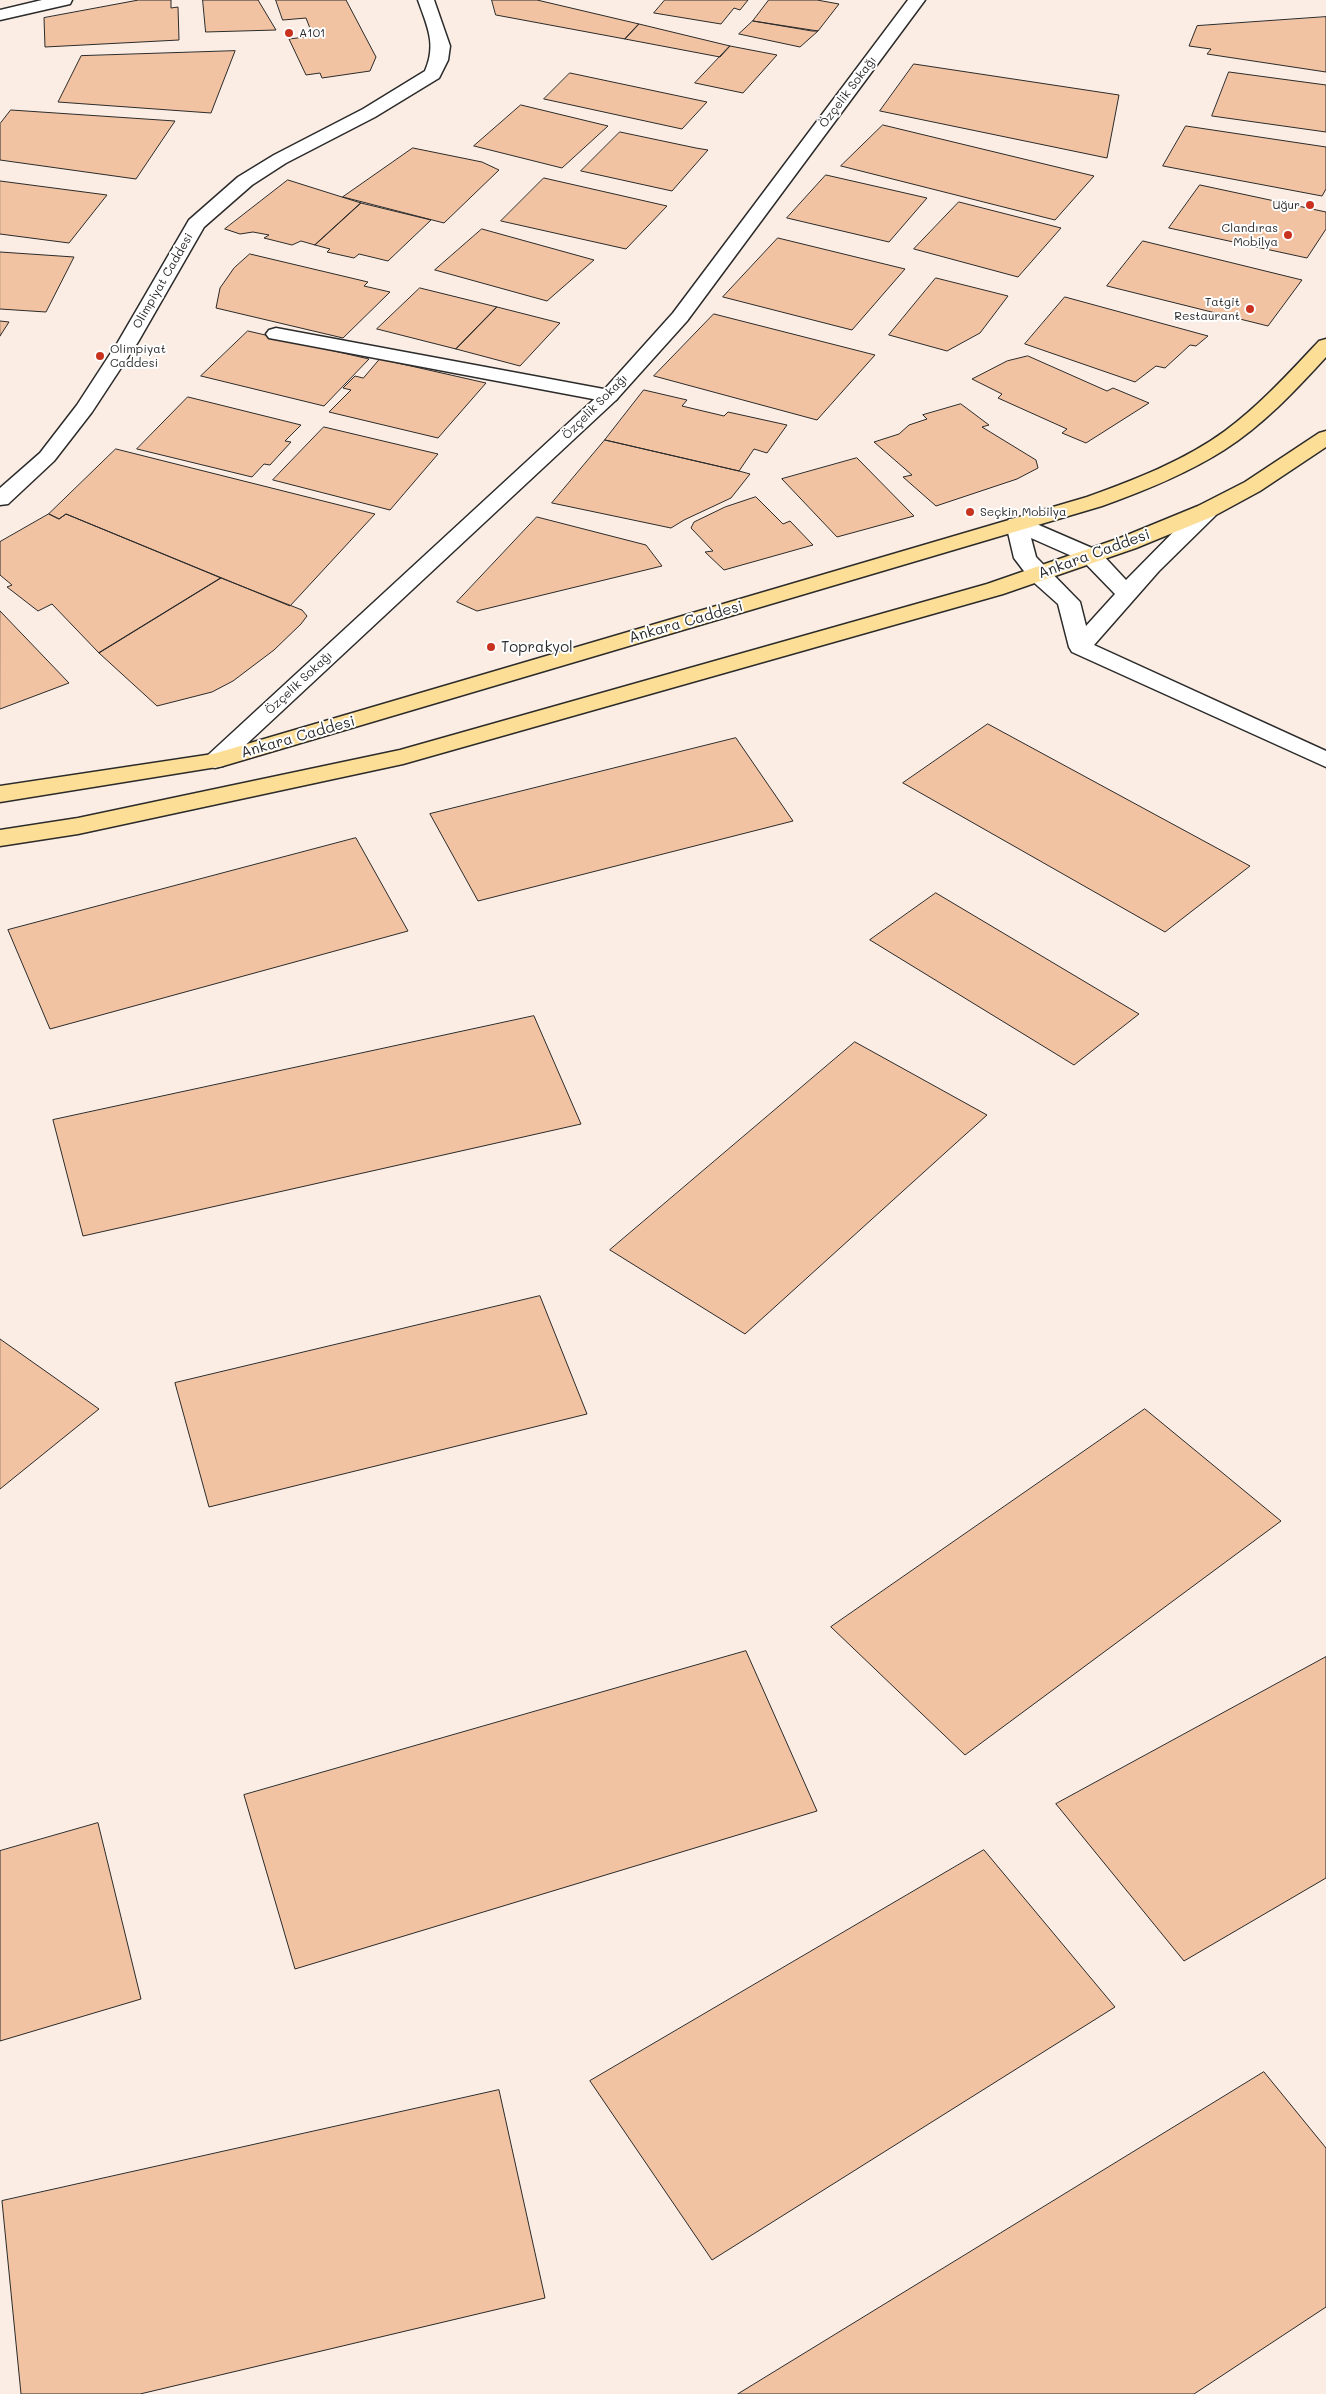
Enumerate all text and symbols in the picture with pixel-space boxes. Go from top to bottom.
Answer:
place label: A101 [299,26,325,40]
marker: A101 [283,27,295,39]
street label: Özçelik Sokağı [816,53,880,131]
place label: Uğur [1272,198,1300,212]
marker: Uğur [1304,199,1316,211]
place label: Clandıras Mobilya [1222,221,1278,249]
marker: Clandıras Mobilya [1282,229,1294,241]
street label: Olimpiyat Caddesi [130,231,196,331]
place label: Tatgit Restaurant [1174,295,1240,323]
marker: Tatgit Restaurant [1244,303,1256,315]
place label: Oli̇mpi̇yat Caddesi̇ [110,342,166,370]
marker: Oli̇mpi̇yat Caddesi̇ [94,350,106,362]
street label: Özçelik Sokağı [560,372,630,442]
place label: Seçkin Mobilya [980,505,1067,519]
marker: Seçkin Mobilya [964,506,976,518]
street label: Ankara Caddesi [1036,525,1152,583]
street label: Ankara Caddesi [627,597,745,647]
place label: Toprakyol [501,638,573,656]
marker: Toprakyol [485,641,497,653]
street label: Özçelik Sokağı [263,648,335,718]
street label: Ankara Caddesi [239,712,357,762]

